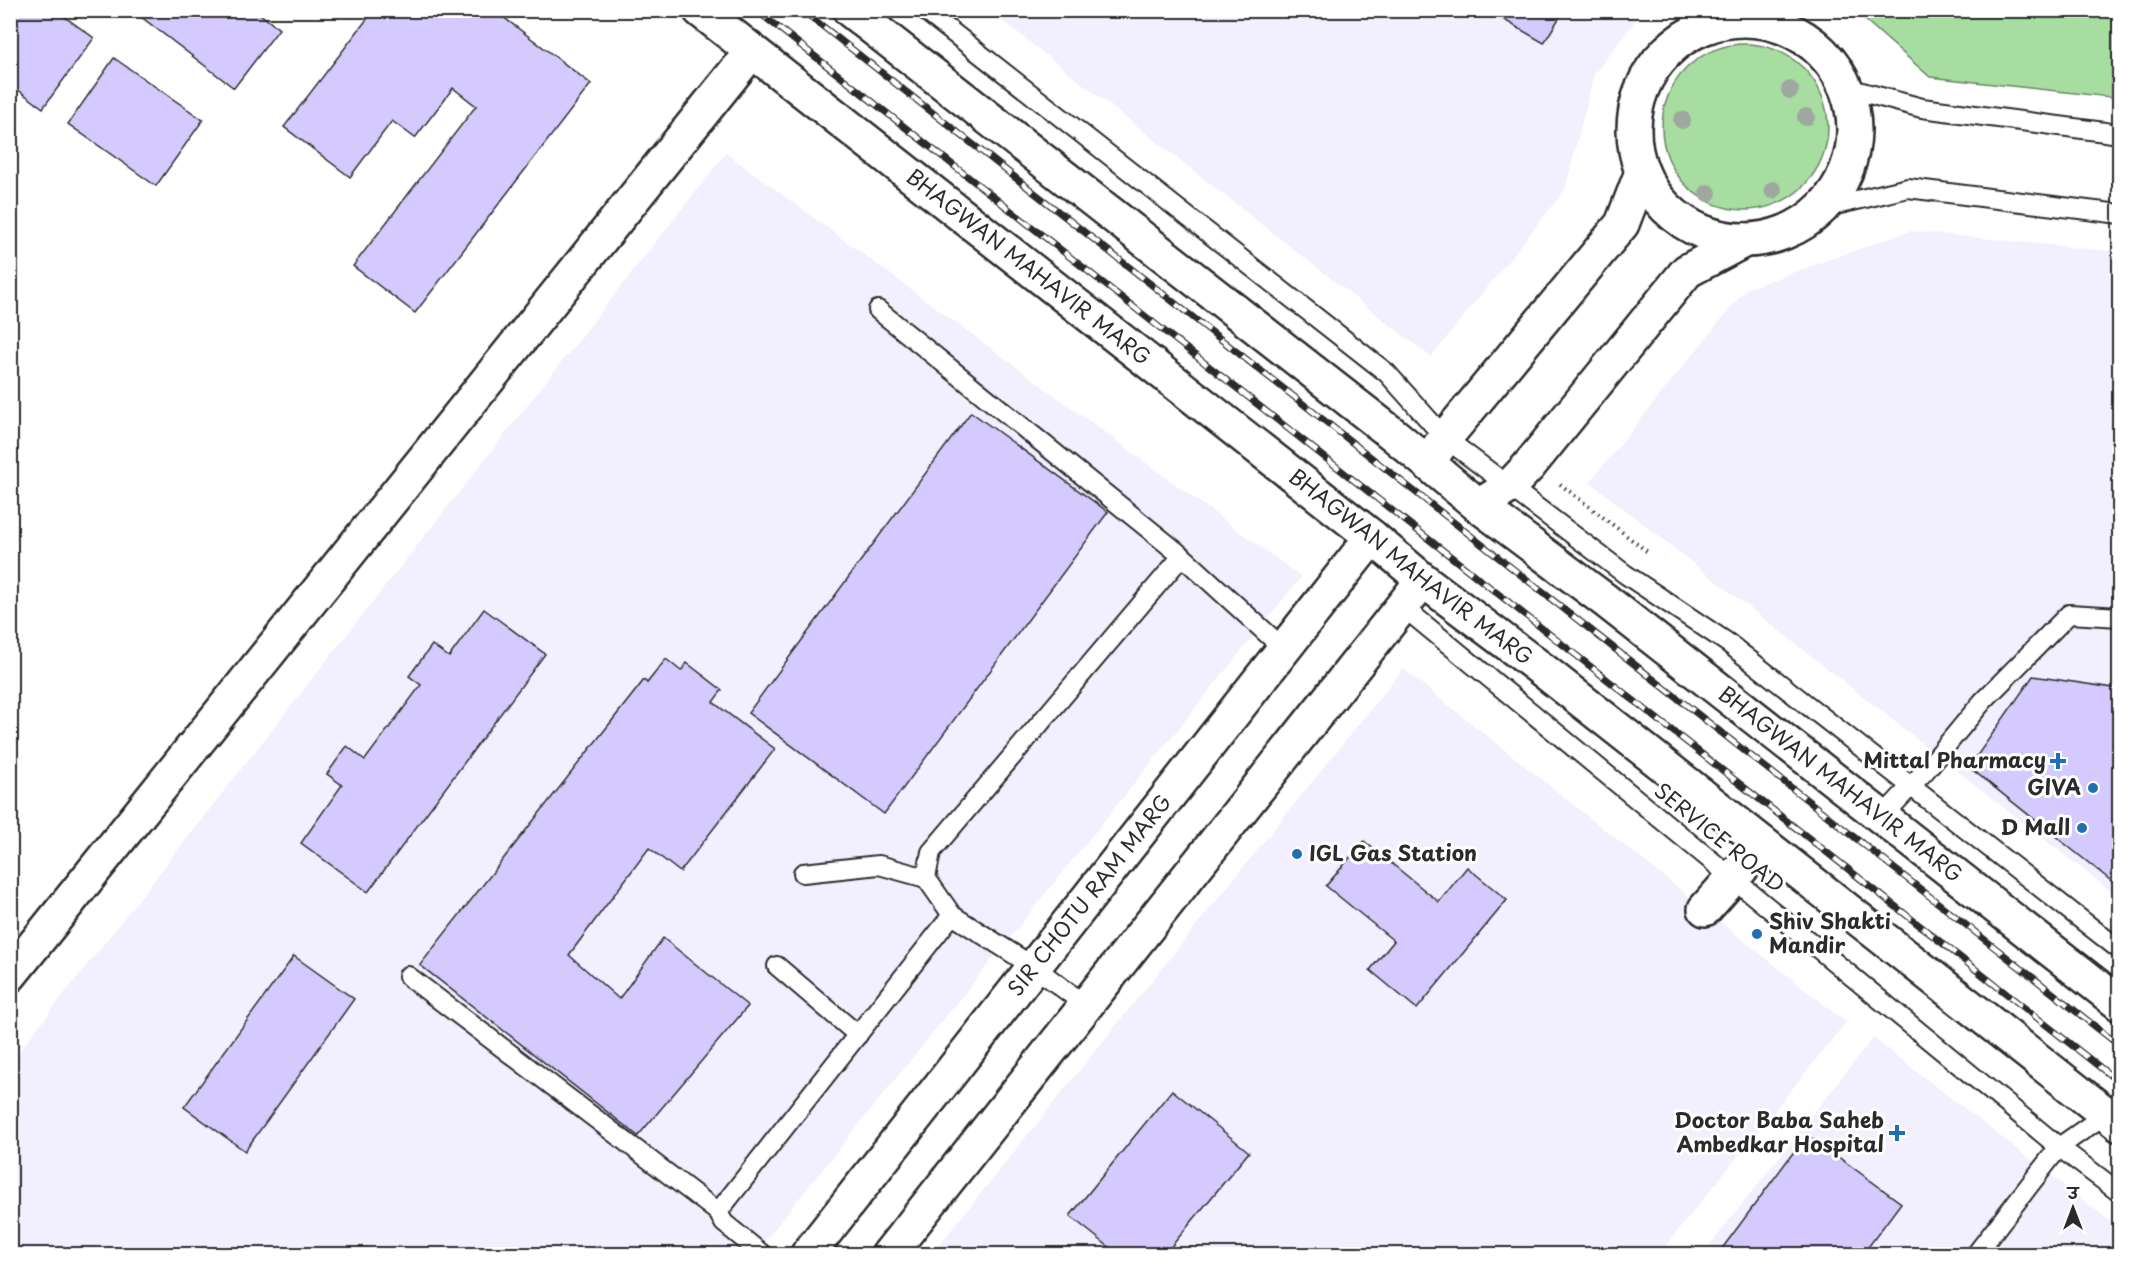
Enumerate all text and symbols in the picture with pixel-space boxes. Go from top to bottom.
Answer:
street label: BHAGWAN MAHAVIR MARG [901,160,1158,372]
street label: BHAGWAN MAHAVIR MARG [1283,460,1540,671]
street label: BHAGWAN MAHAVIR MARG [1712,677,1970,889]
place label: Mittal Pharmacy [1864,743,2046,775]
marker: Mittal Pharmacy [2051,754,2065,768]
place label: GIVA [2027,770,2081,802]
street label: SERVICE ROAD [1648,774,1792,899]
marker: GIVA [2086,781,2100,795]
street label: SIR CHOTU RAM MARG [999,787,1178,1002]
place label: D Mall [2000,810,2070,842]
marker: D Mall [2075,821,2089,835]
place label: IGL Gas Station [1309,836,1477,868]
marker: IGL Gas Station [1290,847,1304,861]
place label: Shiv Shakti Mandir [1769,904,1891,960]
marker: Shiv Shakti Mandir [1750,927,1764,941]
place label: Doctor Baba Saheb Ambedkar Hospital [1674,1103,1884,1159]
marker: Doctor Baba Saheb Ambedkar Hospital [1888,1124,1906,1142]
north arrow [2043,1178,2103,1238]
text: उ [2066,1180,2080,1204]

